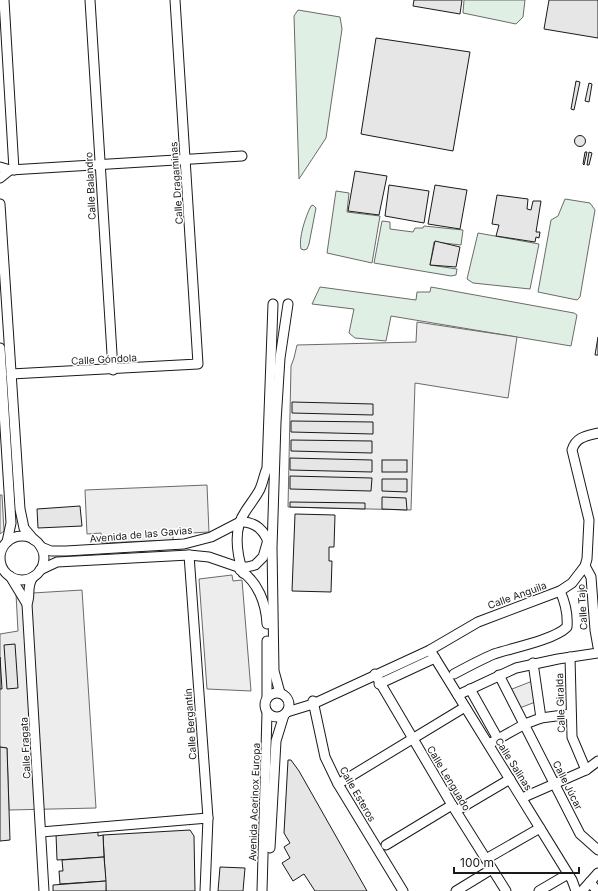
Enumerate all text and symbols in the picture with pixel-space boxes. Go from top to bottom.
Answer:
street label: Calle Dragaminas [167,141,185,225]
street label: Calle Balandro [82,152,98,220]
street label: Calle Góndola [71,351,137,367]
street label: Avenida de las Gavias [89,524,193,544]
street label: Calle Anguila [486,579,548,611]
street label: Calle Tajo [574,584,590,630]
street label: Calle Giralda [553,673,567,733]
street label: Calle Bergantín [182,688,198,760]
street label: Calle Fragata [17,717,33,779]
street label: Calle Salinas [493,735,535,793]
street label: Avenida Acerinox Europa [246,743,262,861]
street label: Calle Lenguado [425,743,473,813]
street label: Calle Júcar [551,759,586,812]
street label: Calle Esteros [337,764,379,824]
scale bar [454,849,579,875]
text: 100 m [460,855,494,870]

